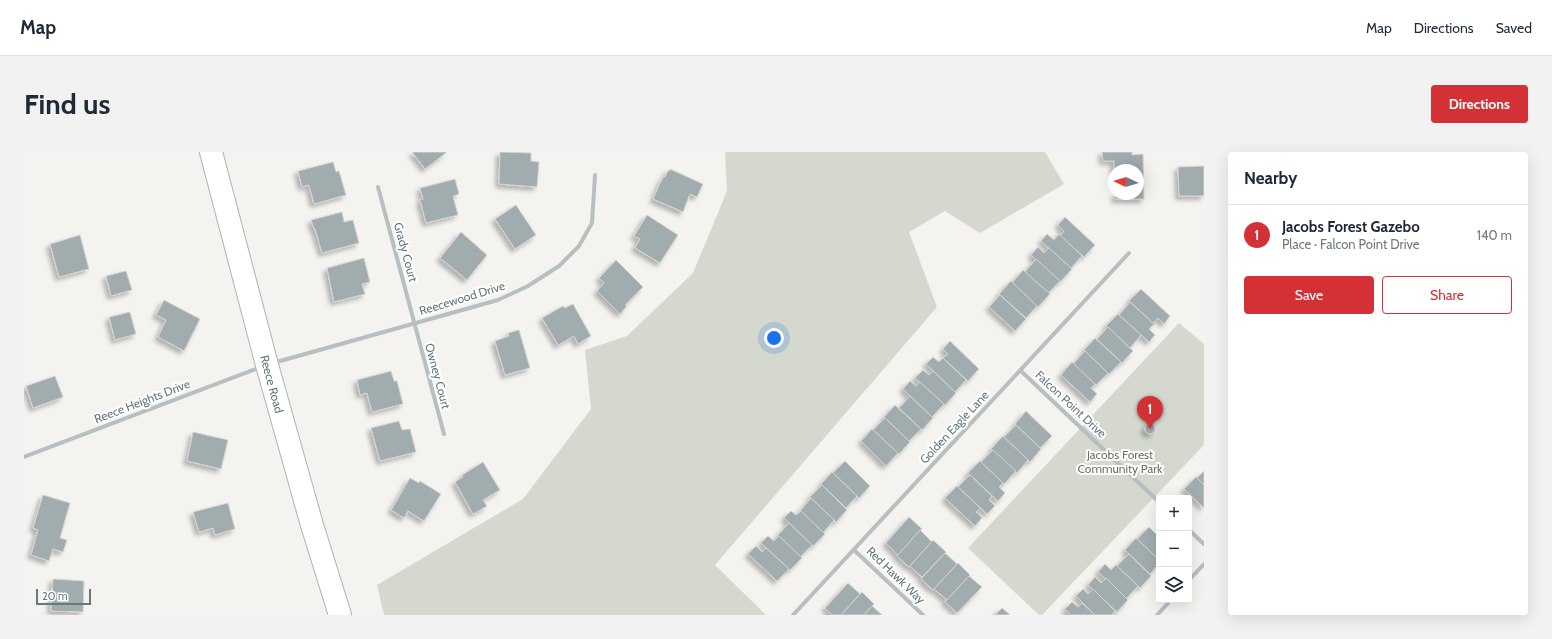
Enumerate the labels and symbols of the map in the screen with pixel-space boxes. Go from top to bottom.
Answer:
north arrow [1108,164,1144,200]
street label: Grady Court [391,221,421,283]
street label: Reecewood Drive [417,278,507,318]
your location [764,328,784,348]
street label: Owney Court [422,341,454,411]
street label: Reece Road [257,353,287,415]
street label: Falcon Point Drive [1032,367,1110,441]
street label: Reece Heights Drive [92,376,192,426]
street label: Golden Eagle Lane [916,387,992,467]
pin: 1 [1137,396,1163,429]
park label: Jacobs Forest Community Park [1078,447,1163,476]
street label: Red Hawk Way [864,543,928,607]
scale bar [36,587,91,606]

